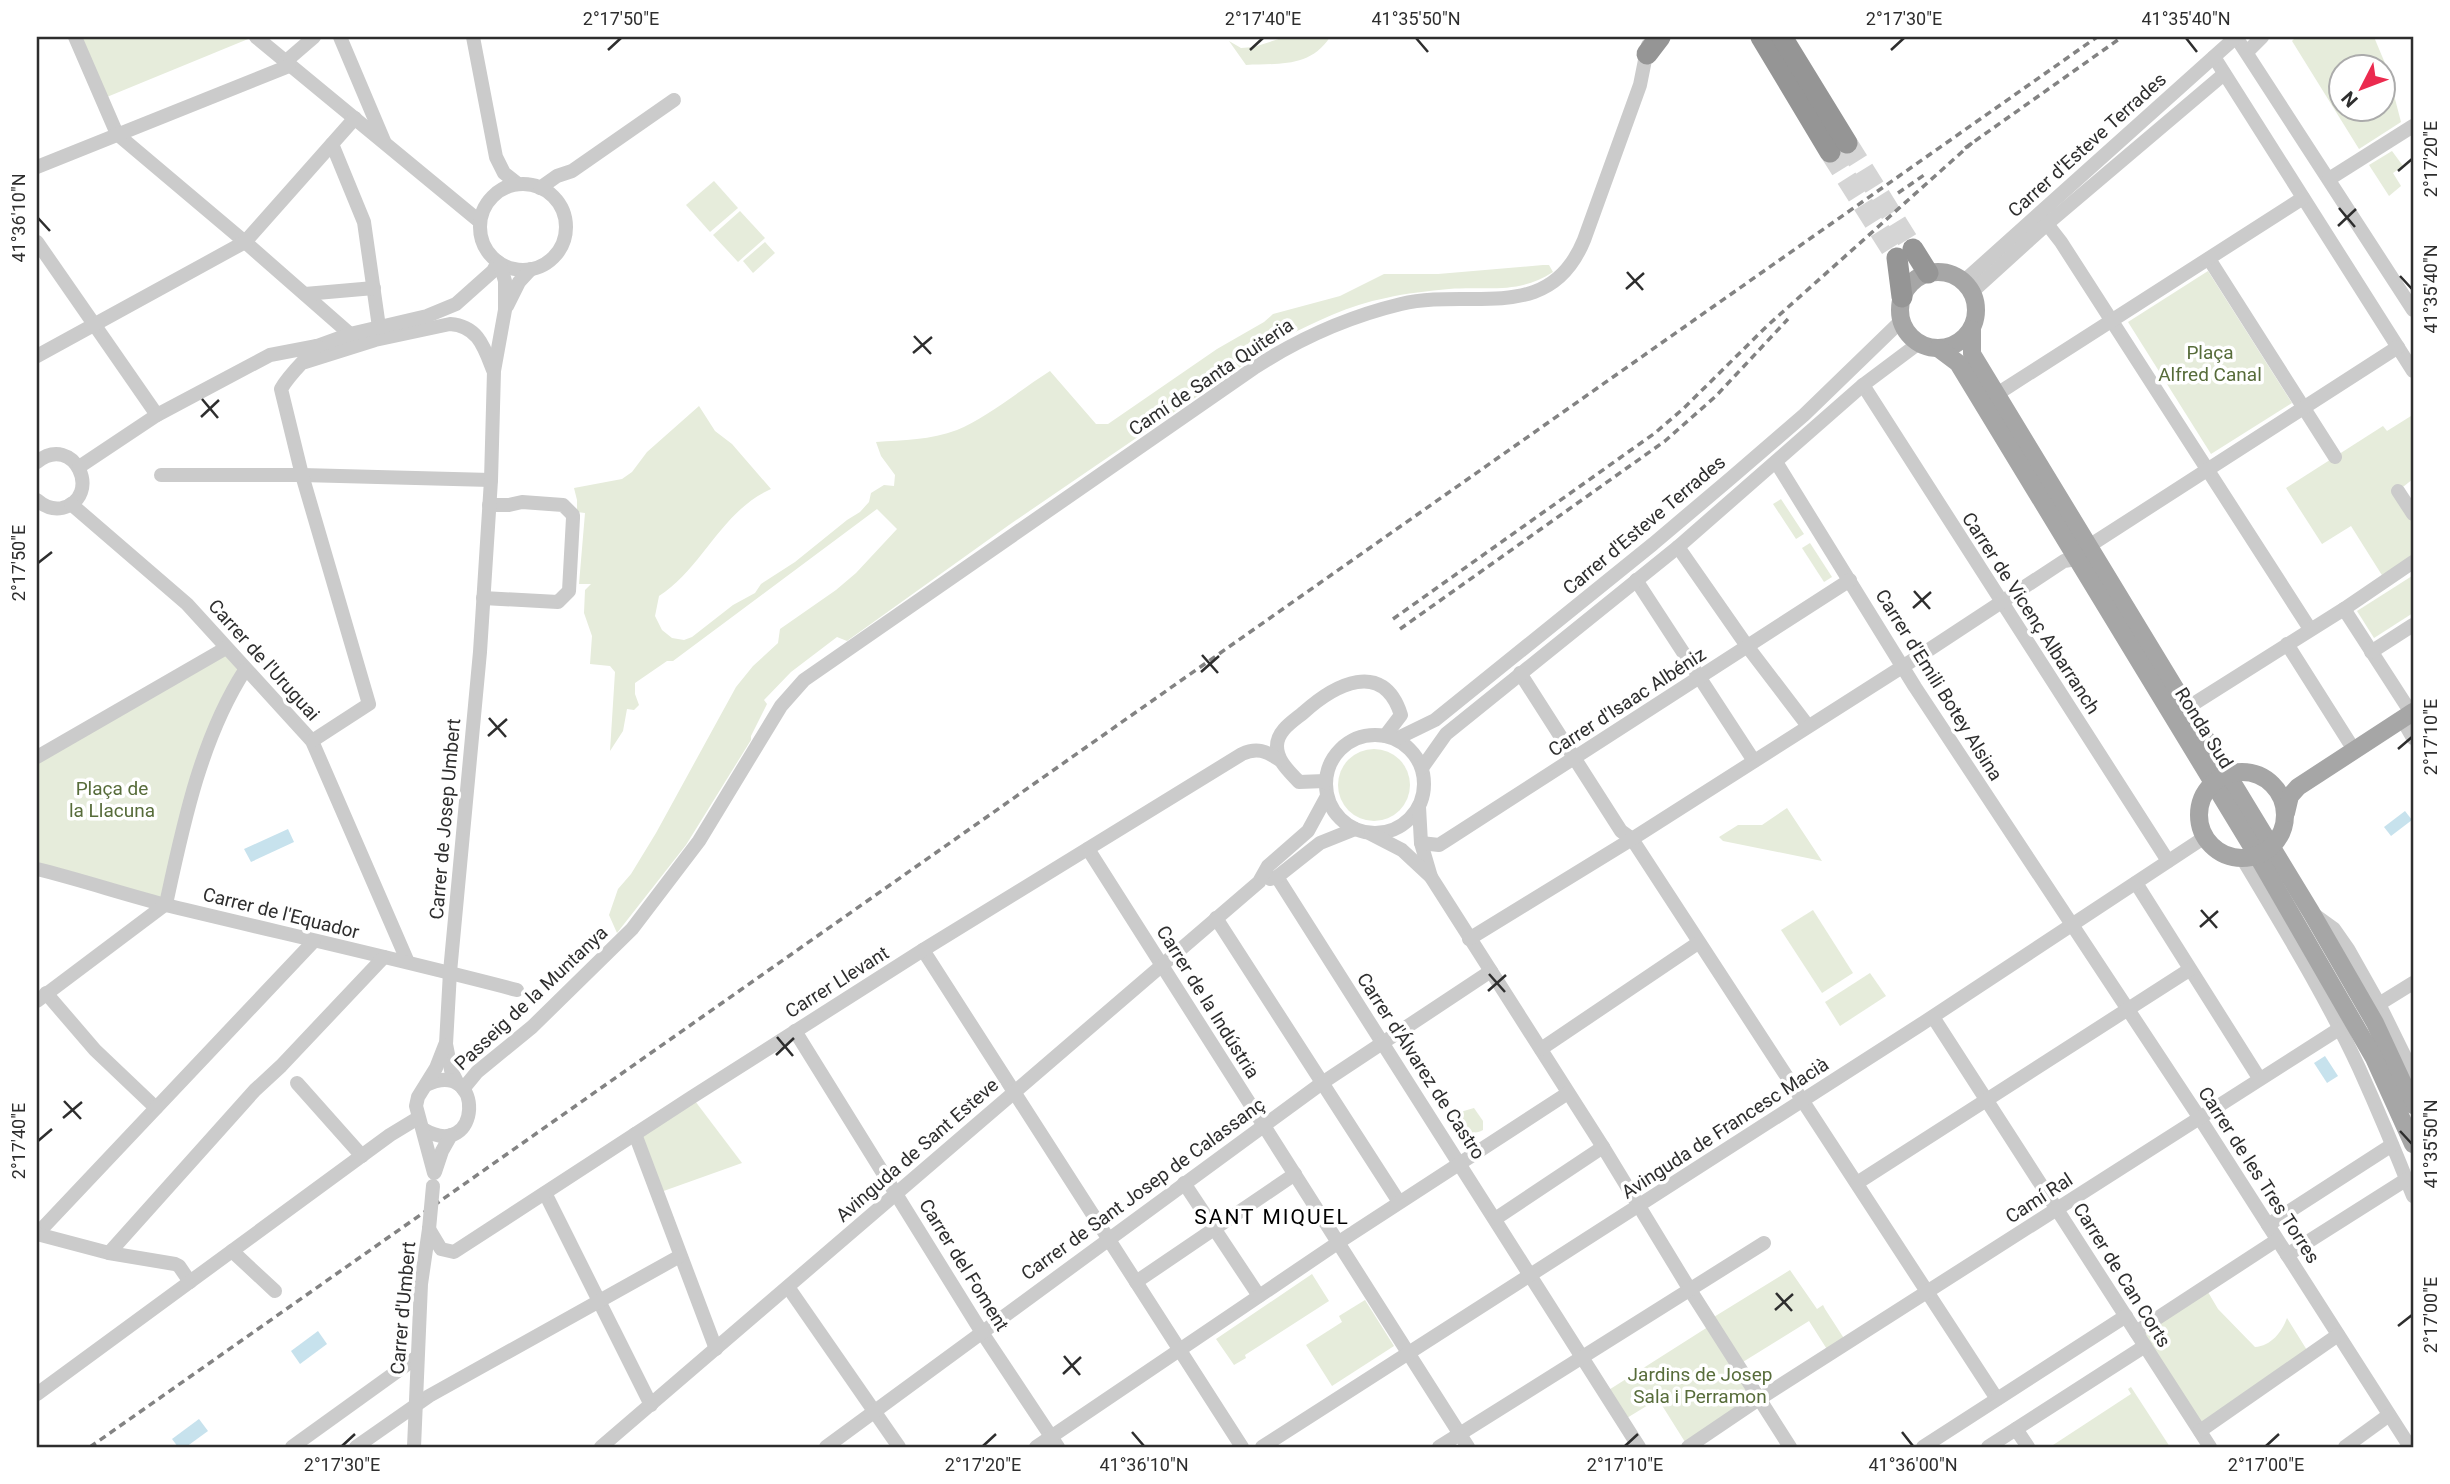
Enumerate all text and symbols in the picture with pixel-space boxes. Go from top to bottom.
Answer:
text: 2°17'50"E [583,8,659,29]
text: 2°17'40"E [1225,8,1301,29]
text: 41°35'50"N [1371,8,1461,29]
text: 2°17'30"E [1866,8,1942,29]
text: 41°35'40"N [2141,8,2231,29]
north arrow [2328,52,2398,122]
street label: Carrer d'Esteve Terrades [2003,68,2171,222]
text: N [2337,86,2363,112]
text: 2°17'20"E [2420,121,2441,197]
text: 41°36'10"N [8,173,29,263]
text: 41°35'40"N [2420,244,2441,334]
street label: Camí de Santa Quiteria [1124,313,1298,441]
park label: Plaça Alfred Canal [2158,341,2262,386]
street label: Carrer d'Esteve Terrades [1558,450,1730,600]
street label: Carrer de Vicenç Albarranch [1957,508,2105,718]
text: 2°17'50"E [8,525,29,601]
street label: Carrer d'Emili Botey Alsina [1871,585,2007,785]
street label: Carrer de l'Uruguai [203,595,325,725]
street label: Carrer d'Isaac Albéniz [1544,642,1710,762]
street label: Ronda Sud [2170,683,2238,773]
text: 2°17'10"E [2420,699,2441,775]
street label: Carrer de Josep Umbert [425,718,465,920]
park label: Plaça de la Llacuna [69,777,155,822]
street label: Carrer de l'Equador [200,882,362,944]
street label: Passeig de la Muntanya [450,921,612,1075]
street label: Carrer de la Indústria [1152,921,1264,1083]
street label: Carrer Llevant [781,941,893,1023]
street label: Carrer d'Álvarez de Castro [1352,968,1490,1164]
street label: Avinguda de Francesc Macià [1617,1052,1833,1204]
street label: Avinguda de Sant Esteve [831,1073,1003,1227]
street label: Carrer de les Tres Torres [2193,1082,2325,1268]
street label: Carrer de Sant Josep de Calassanç [1017,1093,1269,1285]
text: 41°35'50"N [2420,1099,2441,1189]
text: 2°17'40"E [8,1103,29,1179]
street label: Camí Ral [2001,1168,2077,1228]
street label: Carrer del Foment [914,1195,1014,1335]
street label: Carrer de Can Corts [2068,1198,2176,1352]
district label: SANT MIQUEL [1194,1205,1350,1229]
street label: Carrer d'Umbert [386,1240,420,1376]
text: 2°17'00"E [2420,1277,2441,1353]
park label: Jardins de Josep Sala i Perramon [1628,1363,1772,1408]
text: 2°17'30"E [304,1454,380,1475]
text: 2°17'20"E [945,1454,1021,1475]
text: 41°36'10"N [1099,1454,1189,1475]
text: 2°17'10"E [1587,1454,1663,1475]
text: 41°36'00"N [1868,1454,1958,1475]
text: 2°17'00"E [2228,1454,2304,1475]

